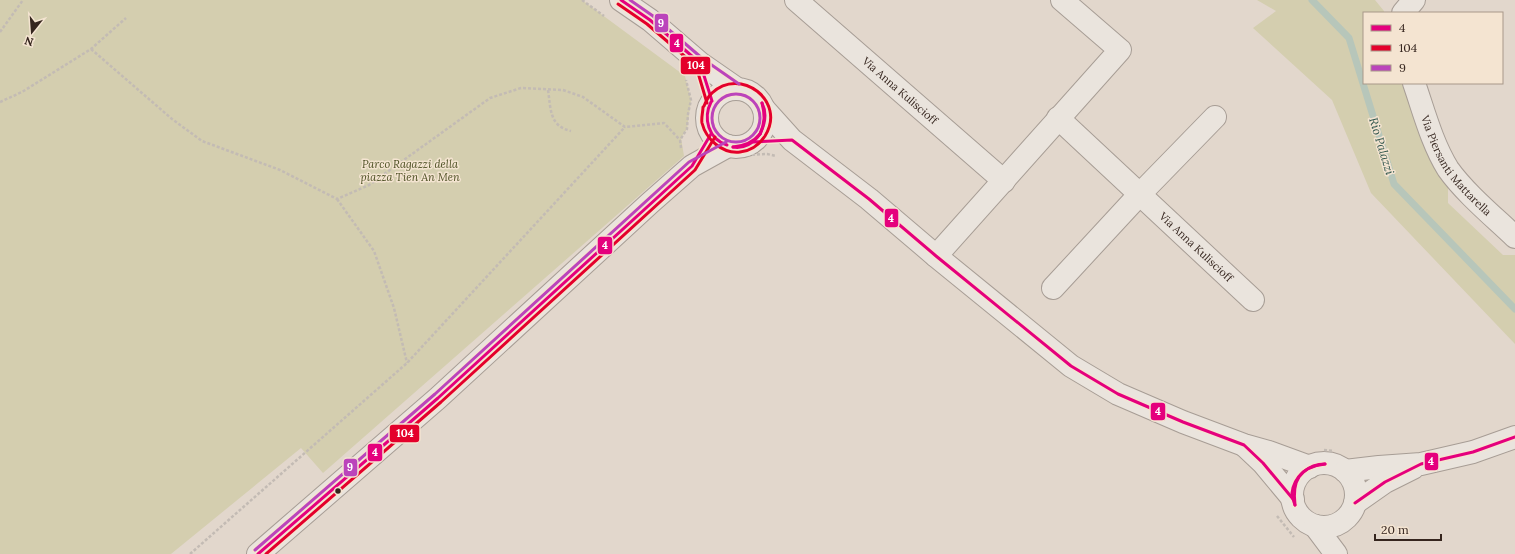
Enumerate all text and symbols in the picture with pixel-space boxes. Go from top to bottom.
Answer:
north arrow [12,12,52,52]
legend [1363,12,1503,84]
line badge: 9 [654,13,669,33]
text: 9 [658,16,664,30]
text: 4 [1399,20,1406,35]
text: N [22,33,35,50]
line badge: 4 [669,33,684,53]
text: 4 [674,36,680,50]
text: 104 [1399,40,1418,55]
street label: Via Anna Kuliscioff [859,53,942,128]
line badge: 104 [680,56,711,75]
text: 104 [687,58,705,72]
text: 9 [1399,60,1406,75]
street label: Via Piersanti Mattarella [1418,112,1495,219]
water label: Rio Palazzi [1366,115,1398,177]
park label: Parco Ragazzi della piazza Tien An Men [360,157,460,184]
line badge: 4 [884,208,899,228]
street label: Via Anna Kuliscioff [1156,209,1237,286]
text: 4 [888,211,894,225]
line badge: 4 [597,236,613,255]
text: 4 [602,238,608,252]
line badge: 4 [1150,402,1166,421]
text: 4 [1155,404,1161,418]
line badge: 104 [389,424,420,443]
text: 104 [396,426,414,440]
line badge: 4 [367,443,383,462]
text: 4 [372,445,378,459]
line badge: 4 [1424,452,1439,471]
text: 4 [1428,454,1434,468]
line badge: 9 [343,458,358,477]
text: 9 [347,460,353,474]
unlabelled marker [333,486,343,496]
scale bar [1375,516,1441,542]
text: 20 m [1381,522,1409,537]

